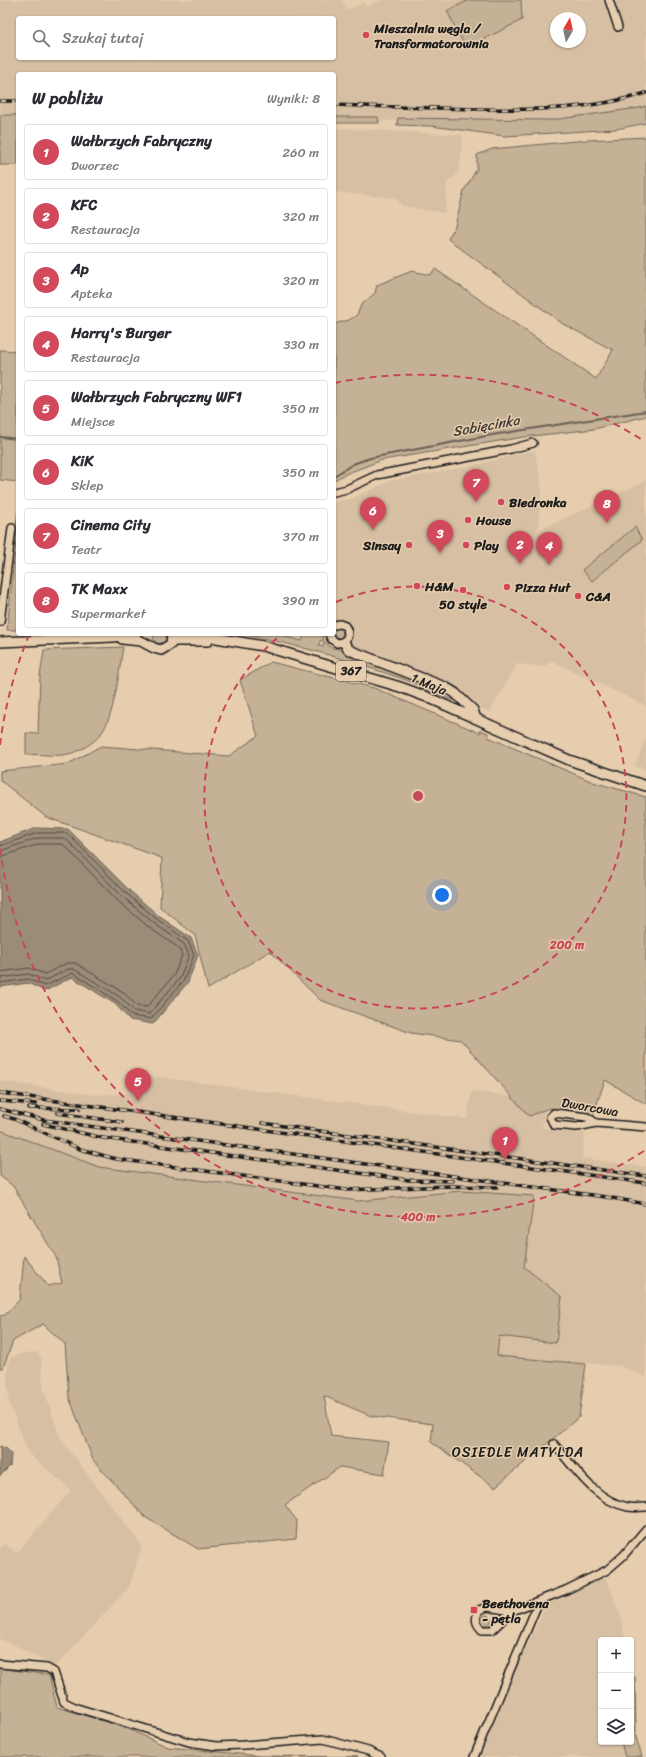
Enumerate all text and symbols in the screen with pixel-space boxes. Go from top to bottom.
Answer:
north arrow [550,12,586,48]
search box [16,16,336,60]
place label: Mieszalnia węgla / Transformatorownia [373,17,489,55]
text: Szukaj tutaj [62,25,143,51]
icon: search [30,27,52,49]
marker: Mieszalnia węgla / Transformatorownia [361,30,371,40]
text: W pobliżu [32,83,103,113]
text: Wyniki: 8 [267,87,320,110]
text: Wałbrzych Fabryczny [71,128,212,154]
text: 1 [43,141,49,164]
text: 260 m [283,141,319,164]
text: Dworzec [71,154,119,177]
text: KFC [71,192,97,218]
text: 2 [42,205,50,228]
text: 320 m [283,205,319,228]
text: Restauracja [71,218,140,241]
text: Ap [71,256,89,282]
text: 3 [42,269,50,292]
text: 320 m [283,269,319,292]
text: Apteka [71,282,112,305]
text: Harry's Burger [71,320,171,346]
text: 4 [42,333,50,356]
text: 330 m [283,333,319,356]
text: Restauracja [71,346,140,369]
text: Wałbrzych Fabryczny WF1 [71,384,242,410]
text: 5 [42,397,50,420]
text: 350 m [282,397,319,420]
water label: Sobięcinka [451,408,522,444]
text: Miejsce [71,410,115,433]
text: KiK [71,448,93,474]
text: 6 [42,461,50,484]
text: 350 m [282,461,319,484]
pin: 7 [463,469,489,502]
text: Sklep [71,474,103,497]
pin: 8 [594,490,620,523]
place label: Biedronka [509,491,567,514]
pin: 6 [360,497,386,530]
marker: Biedronka [496,497,506,507]
place label: House [475,509,512,532]
text: Cinema City [71,512,151,538]
marker: House [463,515,473,525]
pin: 3 [427,520,453,553]
text: 7 [42,525,50,548]
text: 370 m [283,525,319,548]
pin: 2 [507,531,533,564]
pin: 4 [536,532,562,565]
place label: Sinsay [362,534,401,557]
place label: Play [474,534,500,557]
text: Teatr [71,538,101,561]
marker: Sinsay [404,540,414,550]
marker: Play [461,540,471,550]
place label: H&M [424,575,454,598]
text: TK Maxx [71,576,127,602]
place label: Pizza Hut [515,576,571,599]
marker: H&M [412,581,422,591]
marker: Pizza Hut [502,582,512,592]
marker: 50 style [458,585,468,595]
place label: C&A [585,585,611,608]
text: 8 [42,589,50,612]
text: 390 m [282,589,319,612]
marker: C&A [573,591,583,601]
place label: 50 style [439,593,487,616]
text: Supermarket [71,602,146,625]
road number: 367 [336,661,366,681]
street label: 1 Maja [408,666,451,702]
centre of rings [411,789,425,803]
your location [432,885,452,905]
text: 200 m [549,934,585,956]
pin: 5 [125,1068,151,1101]
street label: Dworcowa [560,1091,621,1123]
pin: 1 [492,1127,518,1160]
text: 400 m [399,1206,436,1228]
district label: OSIEDLE MATYLDA [452,1440,584,1465]
place label: Beethovena - pętla [482,1592,549,1630]
marker: Beethovena - pętla [469,1605,479,1615]
map controls [598,1637,634,1745]
button: + [598,1637,634,1673]
button: − [598,1673,634,1709]
button: layers [598,1709,634,1745]

